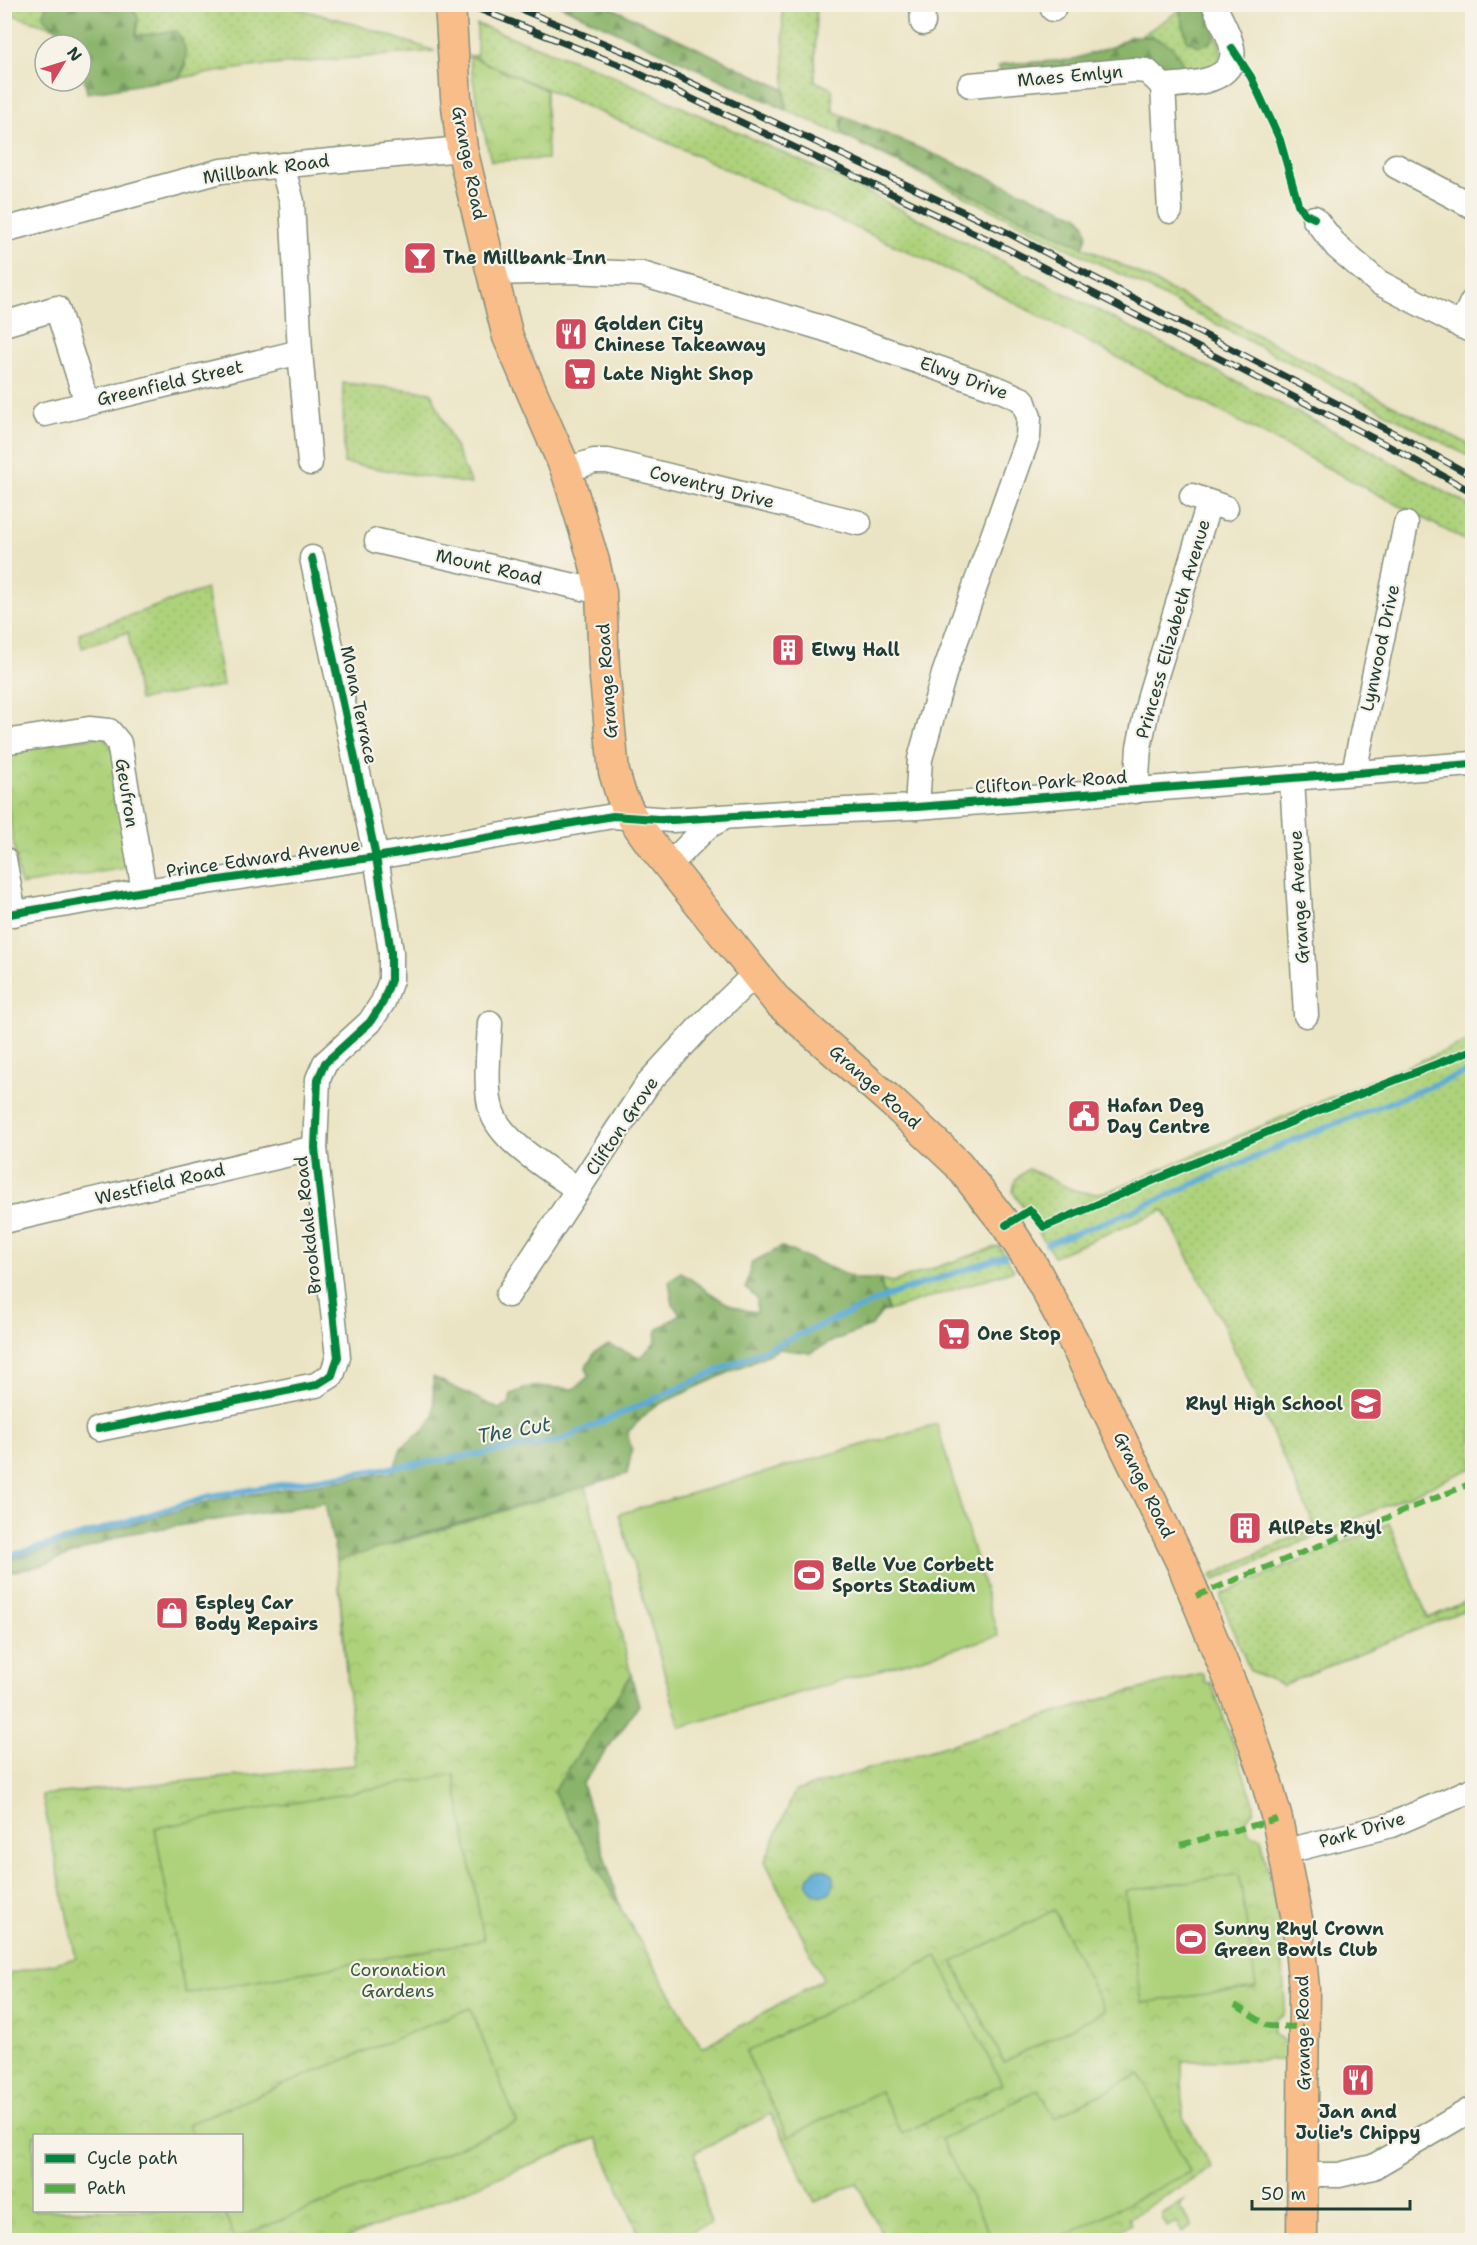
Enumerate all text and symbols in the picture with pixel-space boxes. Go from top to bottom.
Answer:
north arrow [33,33,93,93]
text: N [62,43,87,66]
street label: Maes Emlyn [1016,59,1124,93]
street label: Grange Road [446,104,492,222]
street label: Millbank Road [201,148,331,190]
bar icon: The Millbank Inn [402,240,438,276]
place label: The Millbank Inn [443,246,606,270]
place label: Golden City Chinese Takeaway [594,312,766,357]
restaurant icon: Golden City Chinese Takeaway [553,316,589,352]
street label: Elwy Drive [916,351,1012,405]
street label: Greenfield Street [94,354,246,412]
supermarket icon: Late Night Shop [562,356,598,392]
place label: Late Night Shop [603,362,753,386]
street label: Coventry Drive [647,460,777,514]
street label: Princess Elizabeth Avenue [1130,516,1216,742]
street label: Mount Road [433,543,545,591]
street label: Lynwood Drive [1355,582,1405,714]
street label: Grange Road [591,623,623,739]
building icon: Elwy Hall [770,632,806,668]
place label: Elwy Hall [811,638,900,662]
street label: Mona Terrace [335,644,383,766]
street label: Geufron [110,757,144,829]
street label: Clifton Park Road [974,765,1128,799]
street label: Grange Avenue [1284,830,1314,964]
street label: Prince Edward Avenue [164,832,362,884]
street label: Grange Road [824,1039,926,1135]
street label: Clifton Grove [580,1072,664,1180]
place label: Hafan Deg Day Centre [1107,1094,1211,1139]
public building icon: Hafan Deg Day Centre [1066,1098,1102,1134]
street label: Brookdale Road [289,1155,327,1295]
street label: Westfield Road [93,1157,227,1211]
supermarket icon: One Stop [936,1316,972,1352]
place label: One Stop [977,1322,1061,1346]
school or university icon: Rhyl High School [1348,1386,1384,1422]
place label: Rhyl High School [1185,1392,1343,1416]
water label: The Cut [475,1411,553,1449]
street label: Grange Road [1108,1428,1180,1542]
building icon: AllPets Rhyl [1227,1510,1263,1546]
place label: AllPets Rhyl [1268,1516,1382,1540]
place label: Belle Vue Corbett Sports Stadium [832,1553,994,1598]
sports icon: Belle Vue Corbett Sports Stadium [791,1557,827,1593]
place label: Espley Car Body Repairs [195,1591,318,1636]
shop icon: Espley Car Body Repairs [154,1595,190,1631]
street label: Park Drive [1316,1806,1408,1854]
place label: Sunny Rhyl Crown Green Bowls Club [1214,1917,1384,1962]
sports icon: Sunny Rhyl Crown Green Bowls Club [1173,1921,1209,1957]
park label: Coronation Gardens [350,1958,446,2003]
street label: Grange Road [1290,1975,1316,2091]
restaurant icon: Jan and Julie's Chippy [1340,2062,1376,2098]
place label: Jan and Julie's Chippy [1295,2100,1421,2145]
legend [33,2134,243,2212]
text: Cycle path [87,2146,178,2170]
scale bar [1252,2173,1410,2211]
text: Path [87,2176,126,2200]
text: 50 m [1261,2182,1306,2206]

